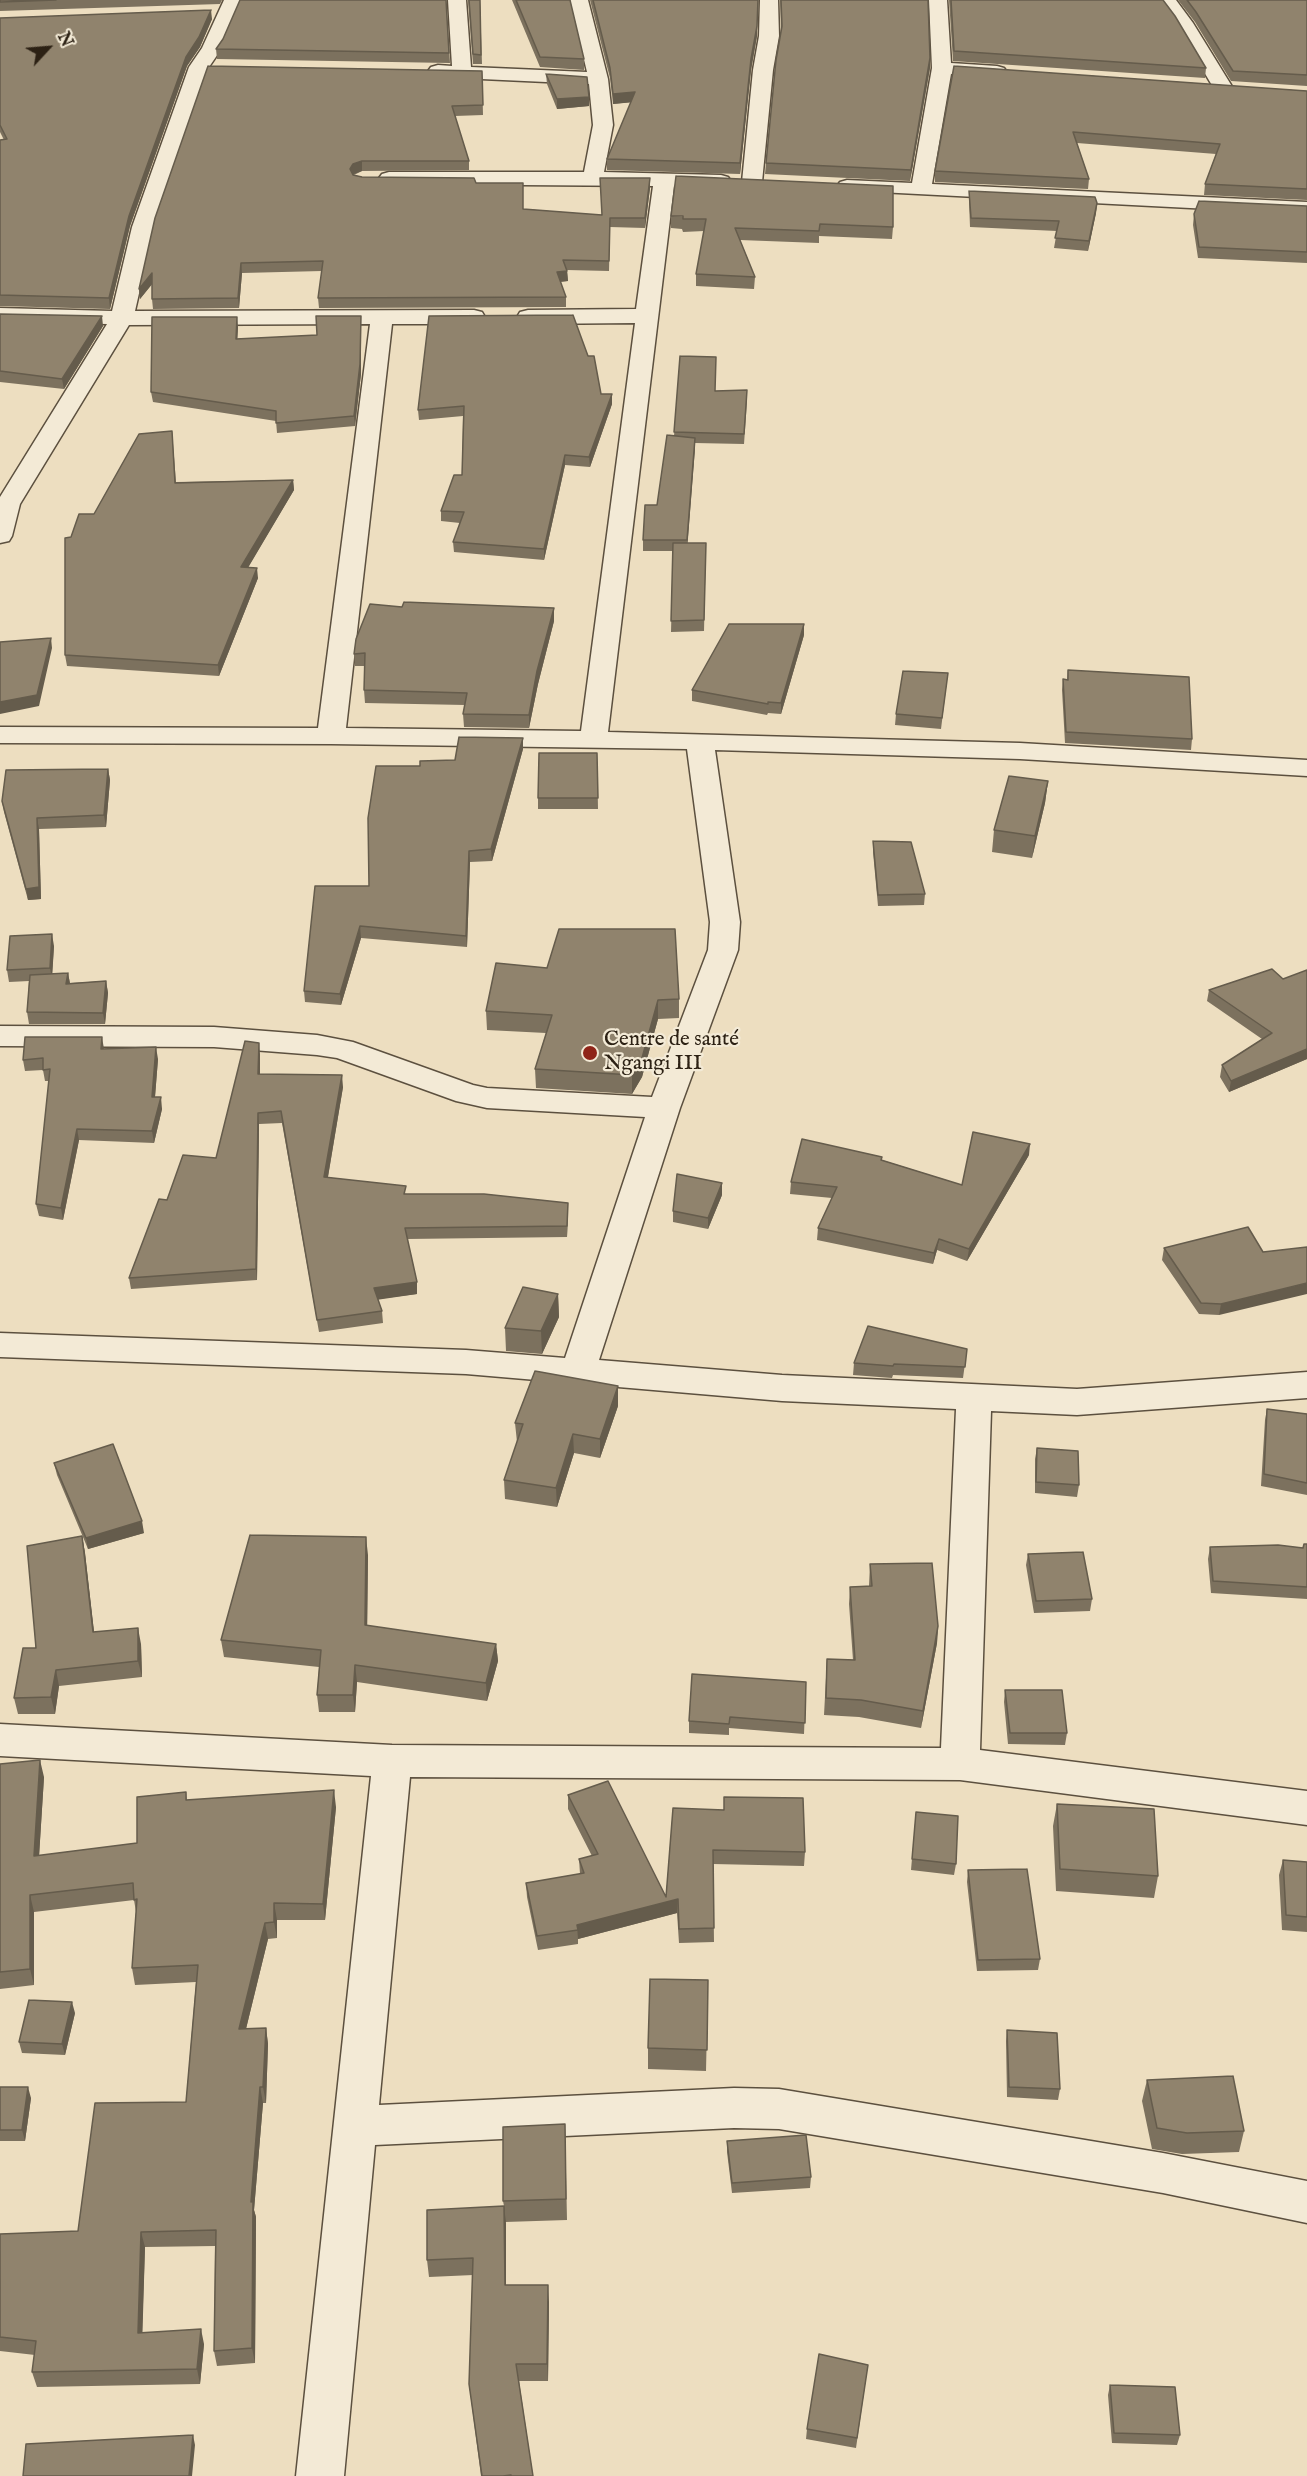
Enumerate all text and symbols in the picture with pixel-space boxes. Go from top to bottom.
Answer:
north arrow [18,18,78,78]
text: N [52,30,76,51]
place label: Centre de santé Ngangi III [604,1028,739,1078]
marker: Centre de santé Ngangi III [581,1044,599,1062]

